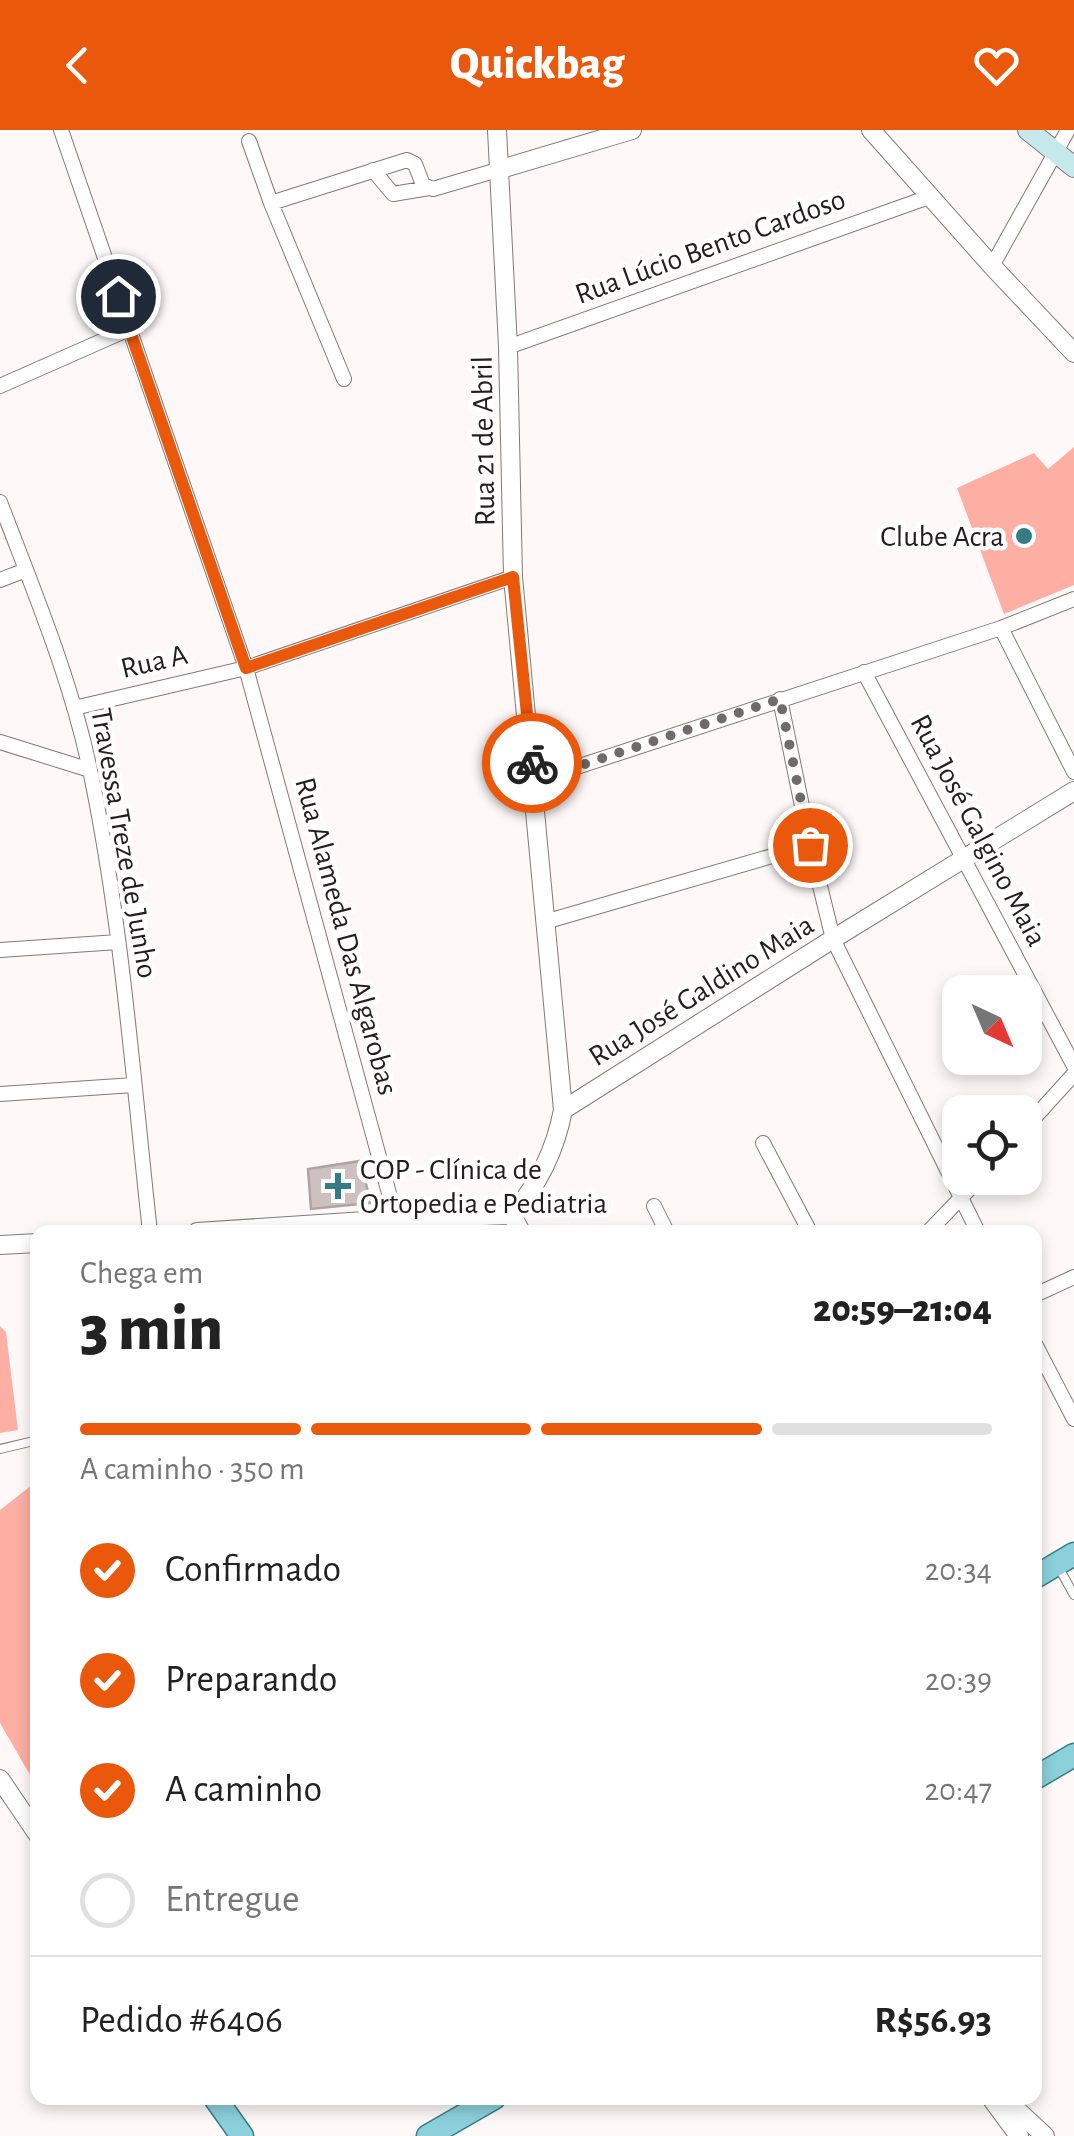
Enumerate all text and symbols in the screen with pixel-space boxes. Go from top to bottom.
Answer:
icon: back [50,38,105,93]
icon: heart [969,38,1024,93]
text: Quickbag [450,42,624,87]
street label: Rua Lúcio Bento Cardoso [571,184,849,310]
pin [76,254,161,339]
icon: home [91,269,146,324]
street label: Rua 21 de Abril [468,356,500,526]
place label: Clube Acra [880,522,1004,552]
marker: Clube Acra [1013,525,1035,547]
street label: Rua A [118,640,190,684]
street label: Travessa Treze de Junho [85,706,163,981]
street label: Rua José Galgino Maia [904,710,1052,951]
courier [482,713,582,813]
icon: bike [505,736,560,791]
street label: Rua Alameda Das Algarobas [289,774,403,1098]
pin [768,803,853,888]
icon: bag [783,818,838,873]
street label: Rua José Galdino Maia [584,910,819,1072]
north arrow [942,975,1042,1075]
map controls [942,975,1042,1195]
button: locate [942,1095,1042,1195]
place label: COP - Clínica de Ortopedia e Pediatria [360,1155,607,1219]
marker: COP - Clínica de Ortopedia e Pediatria [325,1173,351,1199]
text: Chega em [80,1257,203,1289]
text: 20:59–21:04 [813,1291,992,1329]
text: 3 min [80,1297,223,1362]
text: A caminho · 350 m [80,1453,305,1485]
icon: check [80,1543,135,1598]
text: Confirmado [165,1551,341,1589]
text: 20:34 [925,1554,992,1586]
icon: check [80,1653,135,1708]
text: Preparando [165,1661,338,1699]
text: 20:39 [925,1664,992,1696]
icon: check [80,1763,135,1818]
text: A caminho [165,1771,322,1809]
text: 20:47 [924,1774,992,1806]
text: Entregue [165,1881,299,1919]
text: Pedido #6406 [80,2002,283,2040]
text: R$56.93 [874,2002,992,2040]

